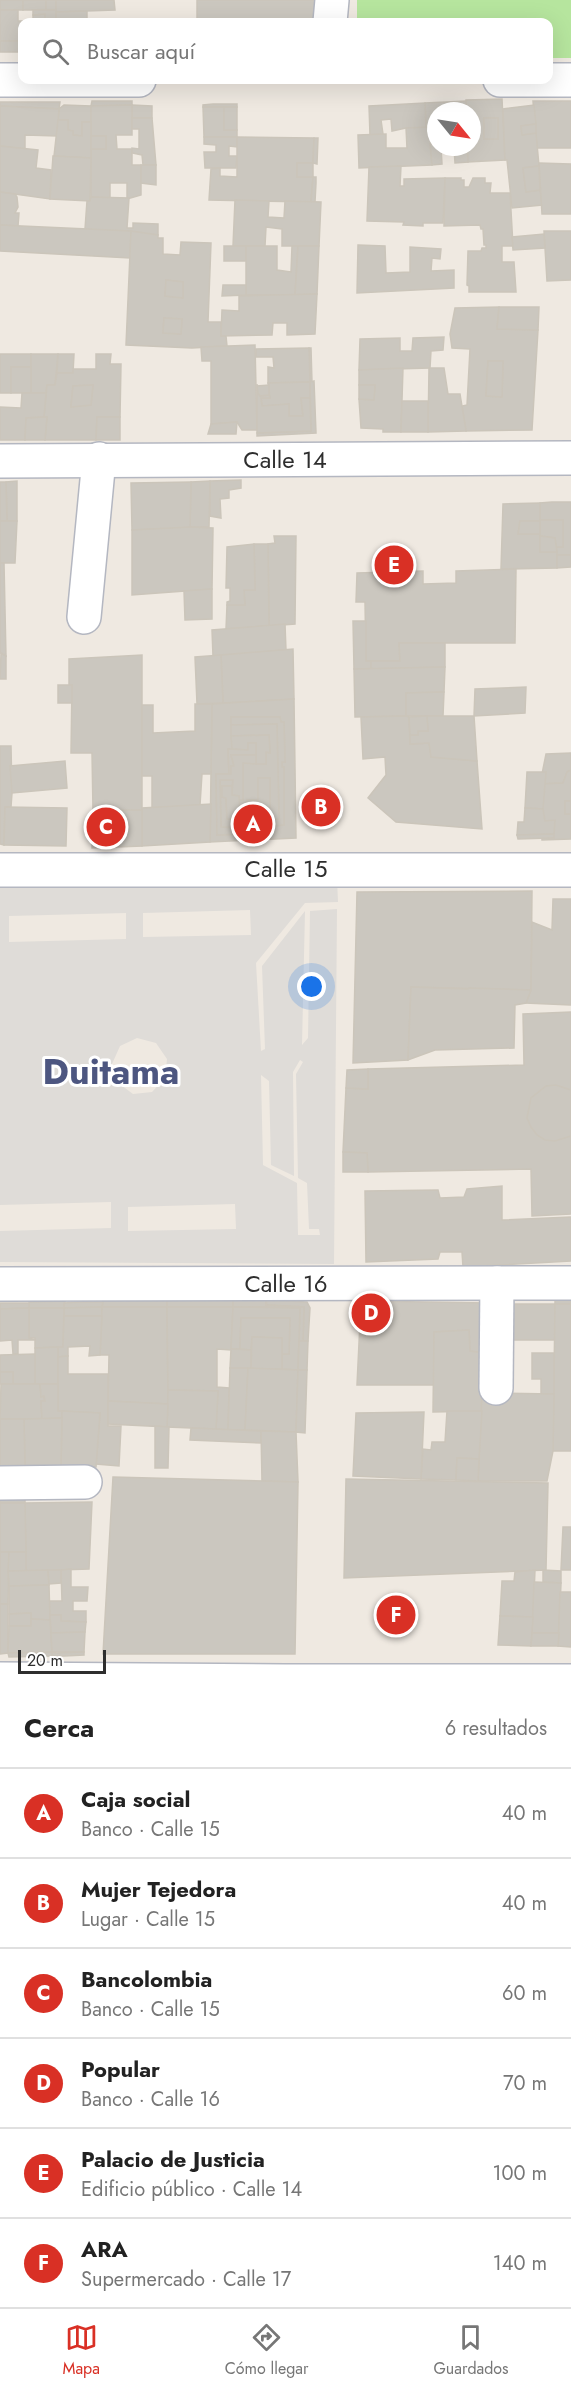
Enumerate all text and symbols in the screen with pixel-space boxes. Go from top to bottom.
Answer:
search box [18,18,553,84]
icon: search [39,35,72,68]
text: Buscar aquí [87,35,195,67]
north arrow [427,102,481,156]
street label: Calle 14 [243,442,327,477]
pin: E [374,542,414,588]
pin: B [302,784,340,830]
pin: A [234,802,272,846]
pin: C [86,804,126,850]
street label: Calle 15 [245,851,327,886]
your location [297,972,326,1001]
district label: Duitama [43,1045,179,1097]
street label: Calle 16 [244,1266,328,1301]
pin: D [352,1290,391,1336]
pin: F [376,1592,416,1638]
scale bar [18,1647,106,1674]
text: 20 m [27,1649,63,1672]
text: Cerca [24,1709,94,1747]
text: 6 resultados [445,1714,547,1743]
text: Caja social [81,1783,190,1815]
text: A [36,1799,51,1828]
text: 40 m [502,1799,547,1828]
text: Banco · Calle 15 [81,1815,220,1844]
text: Mujer Tejedora [81,1873,236,1905]
text: B [37,1889,50,1918]
text: 40 m [502,1889,547,1918]
text: Lugar · Calle 15 [81,1905,215,1934]
text: Bancolombia [81,1963,212,1995]
text: C [36,1979,51,2008]
text: 60 m [502,1979,547,2008]
text: Banco · Calle 15 [81,1995,220,2024]
text: Popular [81,2053,160,2085]
text: D [36,2069,51,2098]
text: 70 m [503,2069,547,2098]
text: Banco · Calle 16 [81,2085,220,2114]
text: Palacio de Justicia [81,2143,265,2175]
text: E [37,2159,50,2188]
text: 100 m [492,2159,547,2188]
text: Edificio público · Calle 14 [81,2175,302,2204]
text: ARA [81,2233,128,2265]
text: F [38,2249,49,2278]
text: 140 m [493,2249,547,2278]
text: Supermercado · Calle 17 [81,2265,291,2294]
tab: Mapa [62,2321,100,2380]
tab: Cómo llegar [225,2321,308,2380]
tab: Guardados [433,2321,509,2380]

